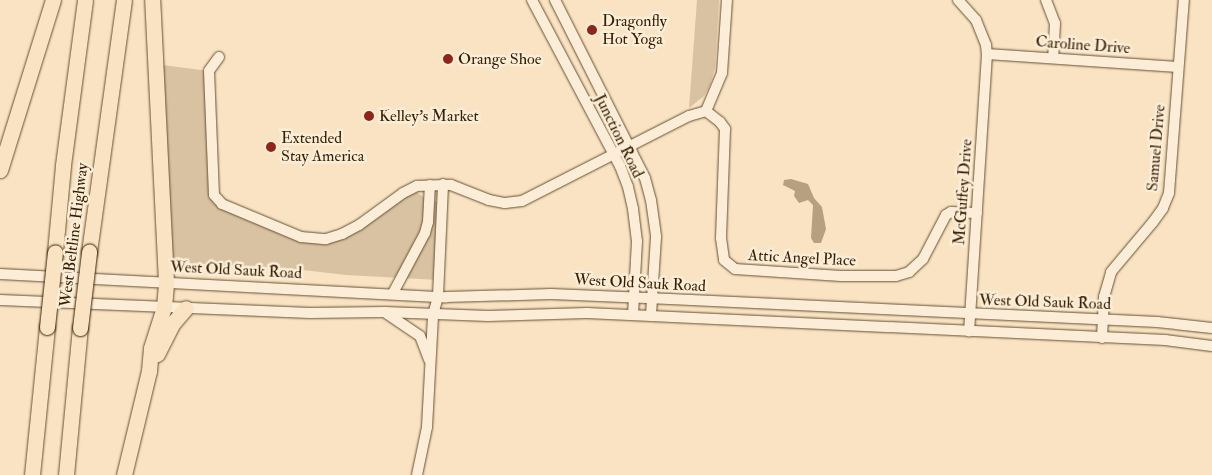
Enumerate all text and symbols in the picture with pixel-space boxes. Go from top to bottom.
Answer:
place label: Dragonfly Hot Yoga [602,11,667,49]
marker: Dragonfly Hot Yoga [586,24,598,36]
street label: Caroline Drive [1035,32,1131,58]
place label: Orange Shoe [458,49,541,69]
marker: Orange Shoe [442,53,454,65]
street label: Junction Road [590,91,648,181]
street label: Samuel Drive [1143,104,1169,192]
place label: Kelley's Market [379,106,479,126]
marker: Kelley's Market [363,110,375,122]
place label: Extended Stay America [281,128,364,166]
street label: McGuffey Drive [950,138,976,246]
marker: Extended Stay America [265,141,277,153]
street label: West Beltline Highway [56,162,92,308]
street label: Attic Angel Place [747,246,857,270]
street label: West Old Sauk Road [170,257,302,283]
street label: West Old Sauk Road [574,270,706,296]
street label: West Old Sauk Road [979,290,1111,314]

